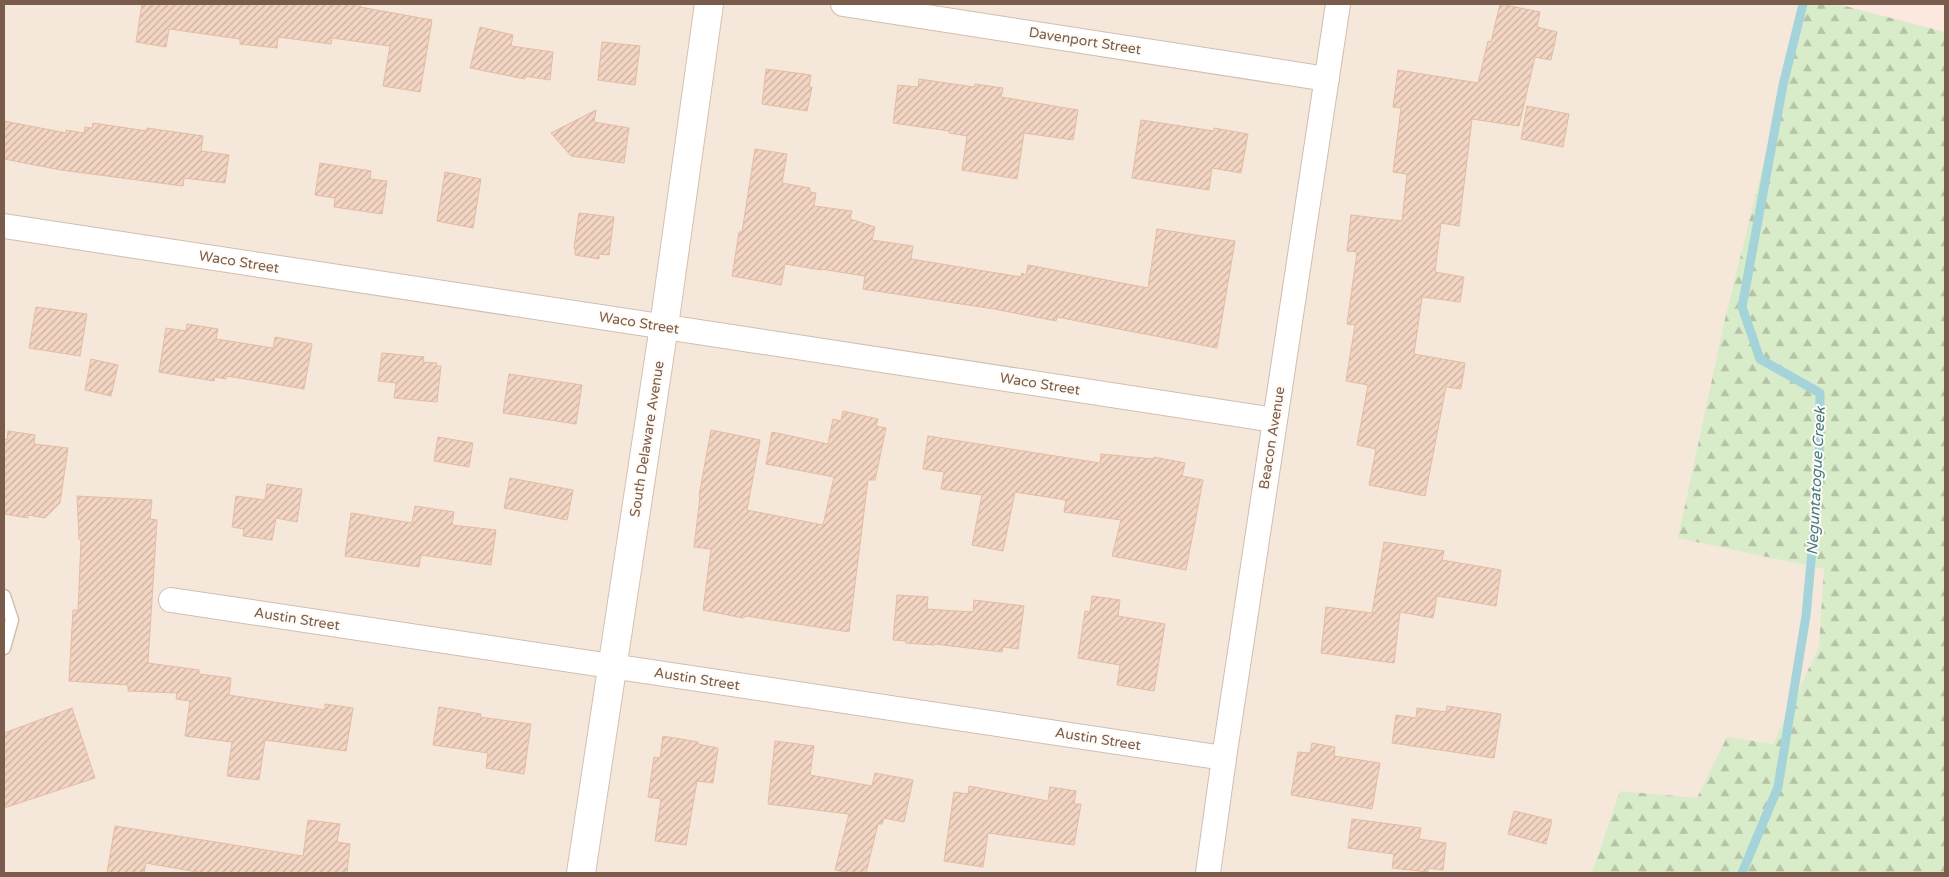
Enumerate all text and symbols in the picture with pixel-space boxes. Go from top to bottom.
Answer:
street label: Davenport Street [1028,24,1143,58]
street label: Waco Street [198,247,281,277]
street label: Waco Street [598,308,681,338]
street label: South Delaware Avenue [626,359,668,518]
street label: Waco Street [999,369,1082,399]
street label: Beacon Avenue [1255,385,1289,491]
water label: Neguntatogue Creek [1803,405,1829,556]
street label: Austin Street [253,604,342,634]
street label: Austin Street [653,664,742,694]
street label: Austin Street [1054,724,1143,754]

